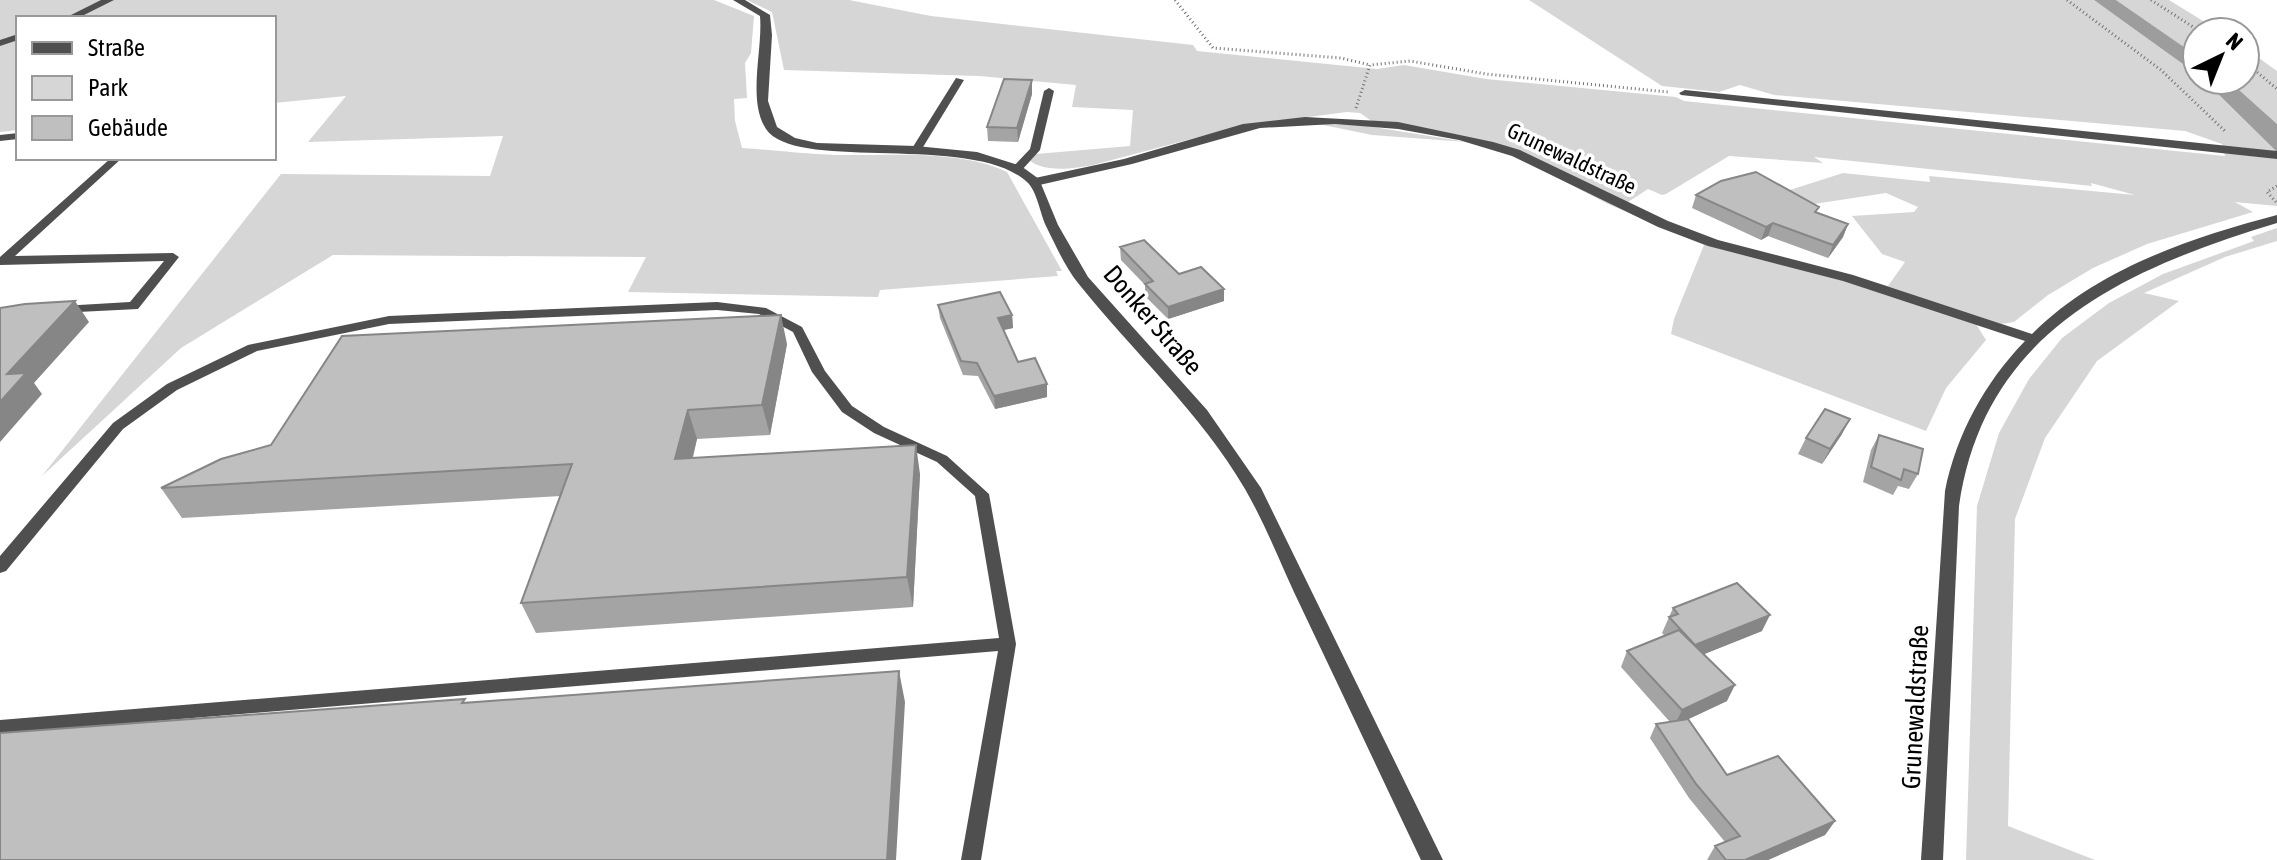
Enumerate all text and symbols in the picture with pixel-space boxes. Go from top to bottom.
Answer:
legend [16,16,276,160]
north arrow [2181,16,2261,96]
text: N [2221,27,2248,55]
text: Straße [88,34,145,61]
text: Park [88,74,129,101]
text: Gebäude [88,114,168,141]
street label: Grunewaldstraße [1503,117,1641,199]
street label: Donker Straße [1097,259,1209,381]
street label: Grunewaldstraße [1896,624,1934,790]

